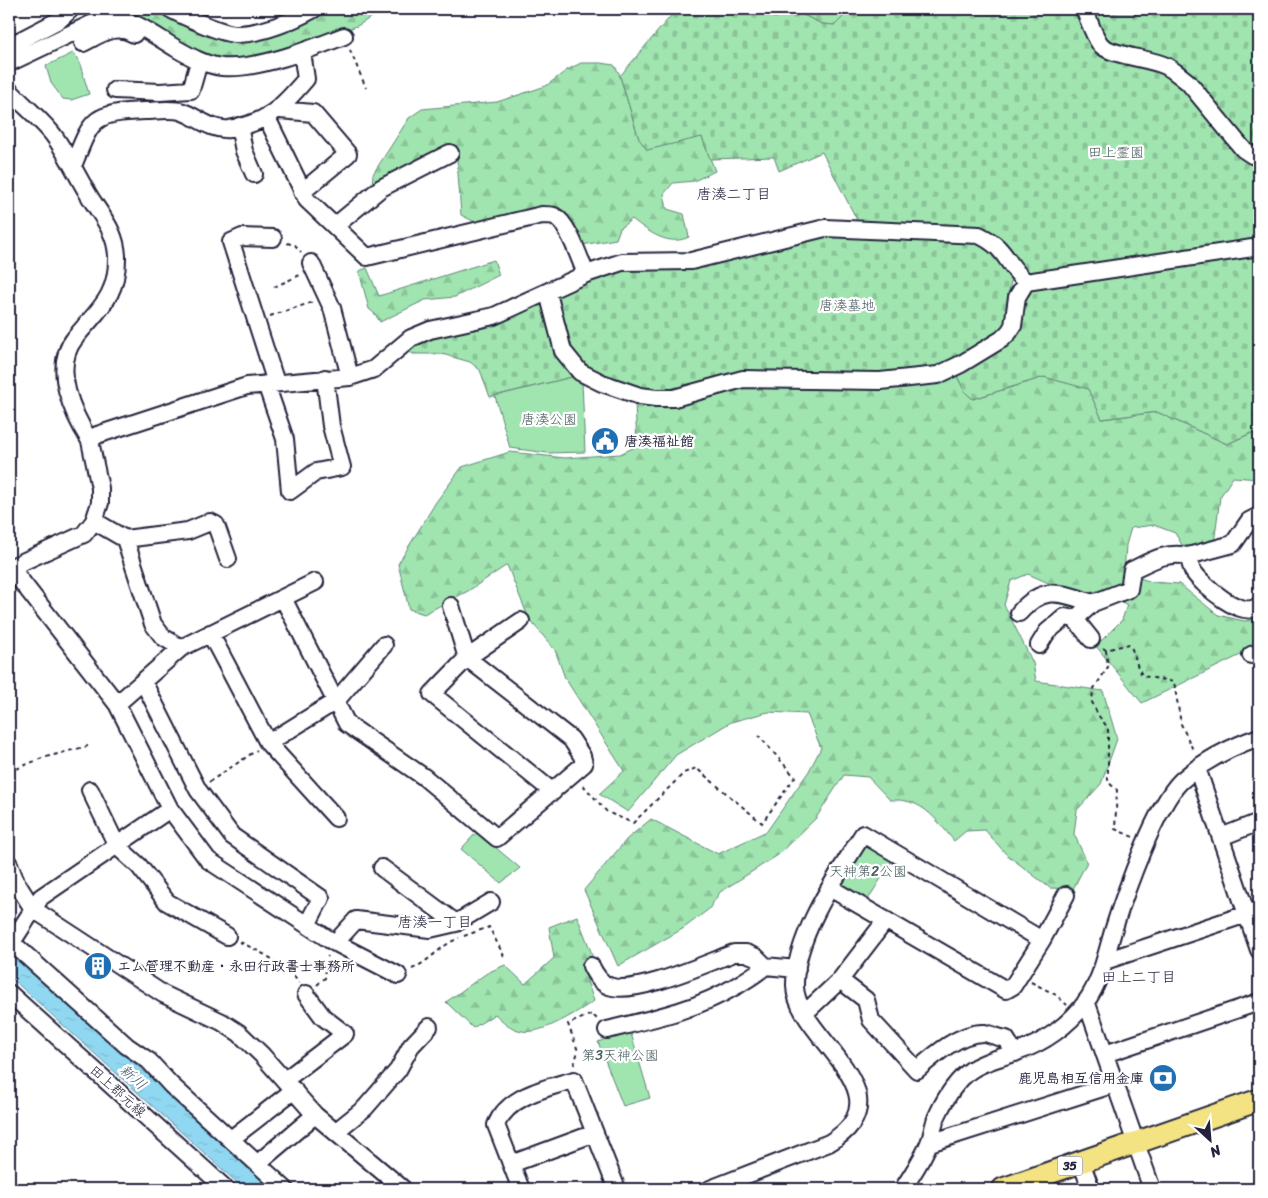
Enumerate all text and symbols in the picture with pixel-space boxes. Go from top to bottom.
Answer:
park label: 田上霊園 [1088,140,1144,165]
district label: 唐湊二丁目 [696,181,772,207]
park label: 唐湊墓地 [819,293,875,318]
park label: 唐湊公園 [521,407,577,432]
public building icon: 唐湊福祉館 [590,426,620,456]
place label: 唐湊福祉館 [624,429,694,454]
park label: 天神第2公園 [829,859,907,884]
district label: 唐湊一丁目 [397,909,473,935]
building icon: エム管理不動産・永田行政書士事務所 [83,951,113,981]
place label: エム管理不動産・永田行政書士事務所 [117,954,355,979]
district label: 田上二丁目 [1101,964,1177,990]
park label: 第3天神公園 [581,1043,659,1068]
water label: 新川 [113,1057,153,1097]
street label: 田上郡元線 [83,1059,152,1124]
bank icon: 鹿児島相互信用金庫 [1148,1063,1178,1093]
place label: 鹿児島相互信用金庫 [1018,1066,1144,1091]
north arrow [1186,1116,1236,1166]
text: N [1205,1137,1226,1165]
road number: 35 [1058,1156,1082,1176]

